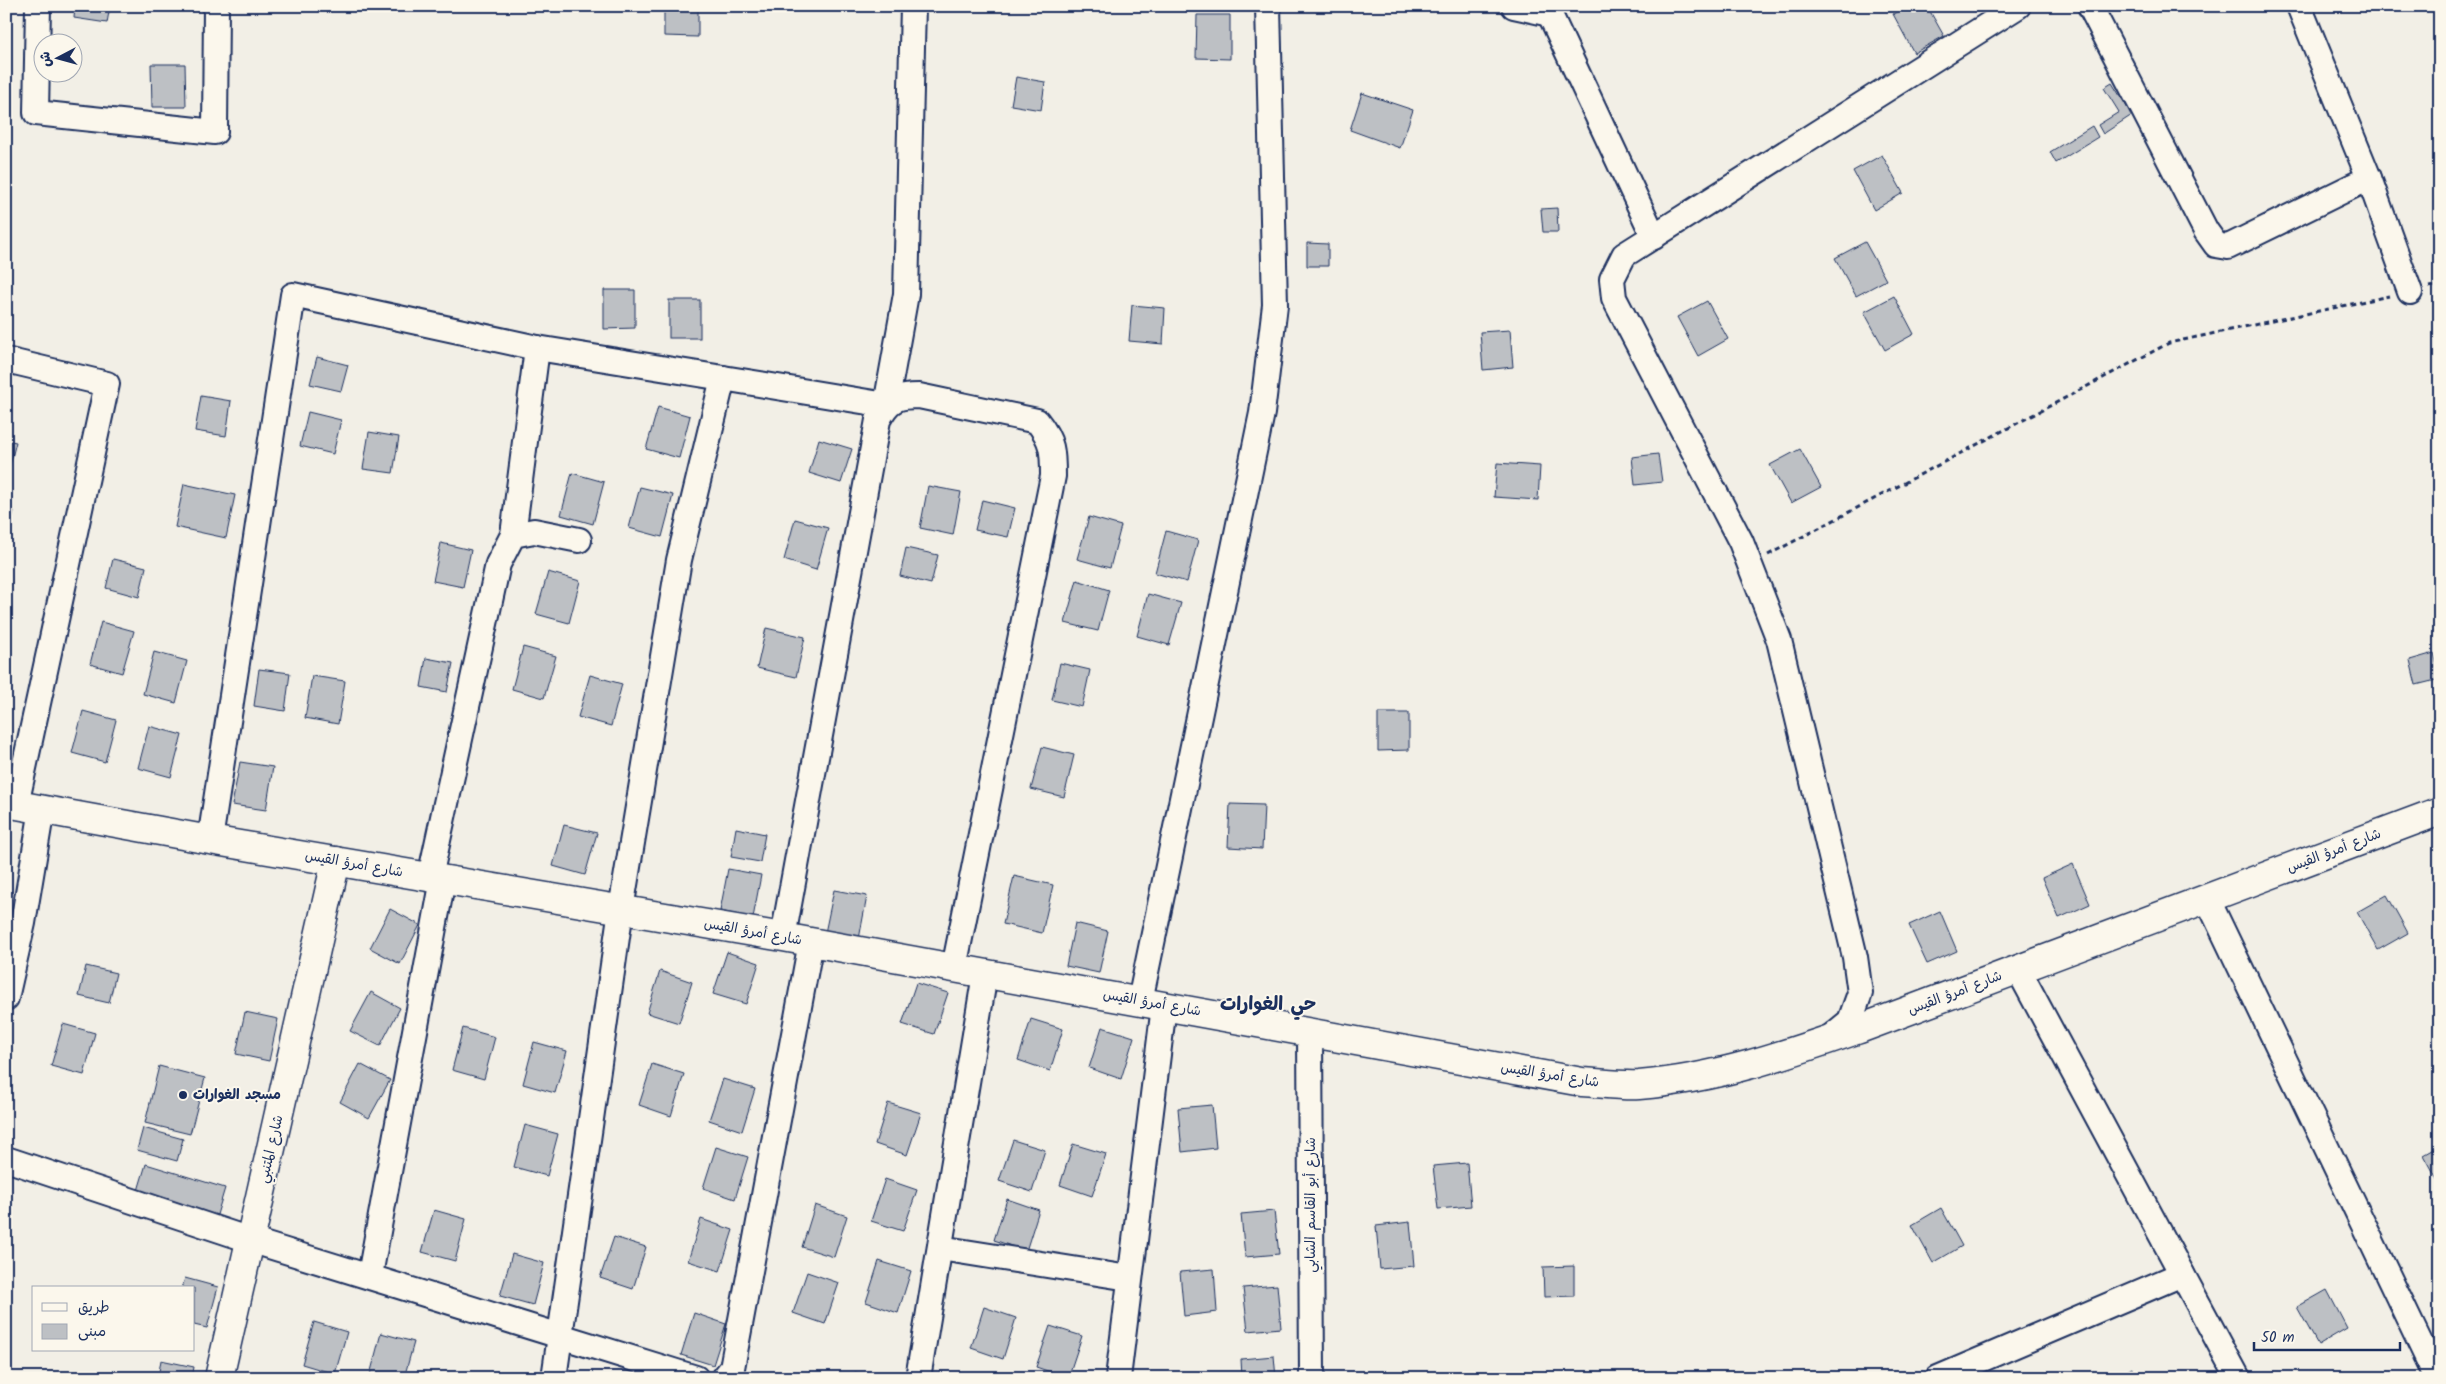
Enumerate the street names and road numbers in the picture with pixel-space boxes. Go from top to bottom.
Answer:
street label: شارع أمرؤ القيس [2284,823,2384,879]
street label: شارع أمرؤ القيس [303,845,405,883]
street label: شارع أمرؤ القيس [702,913,804,951]
street label: شارع أمرؤ القيس [1905,965,2005,1021]
street label: شارع أمرؤ القيس [1101,984,1203,1022]
street label: شارع أمرؤ القيس [1499,1056,1601,1094]
street label: شارع المتنبي [252,1113,291,1186]
street label: شارع أبو القاسم الشابي [1300,1137,1323,1273]

